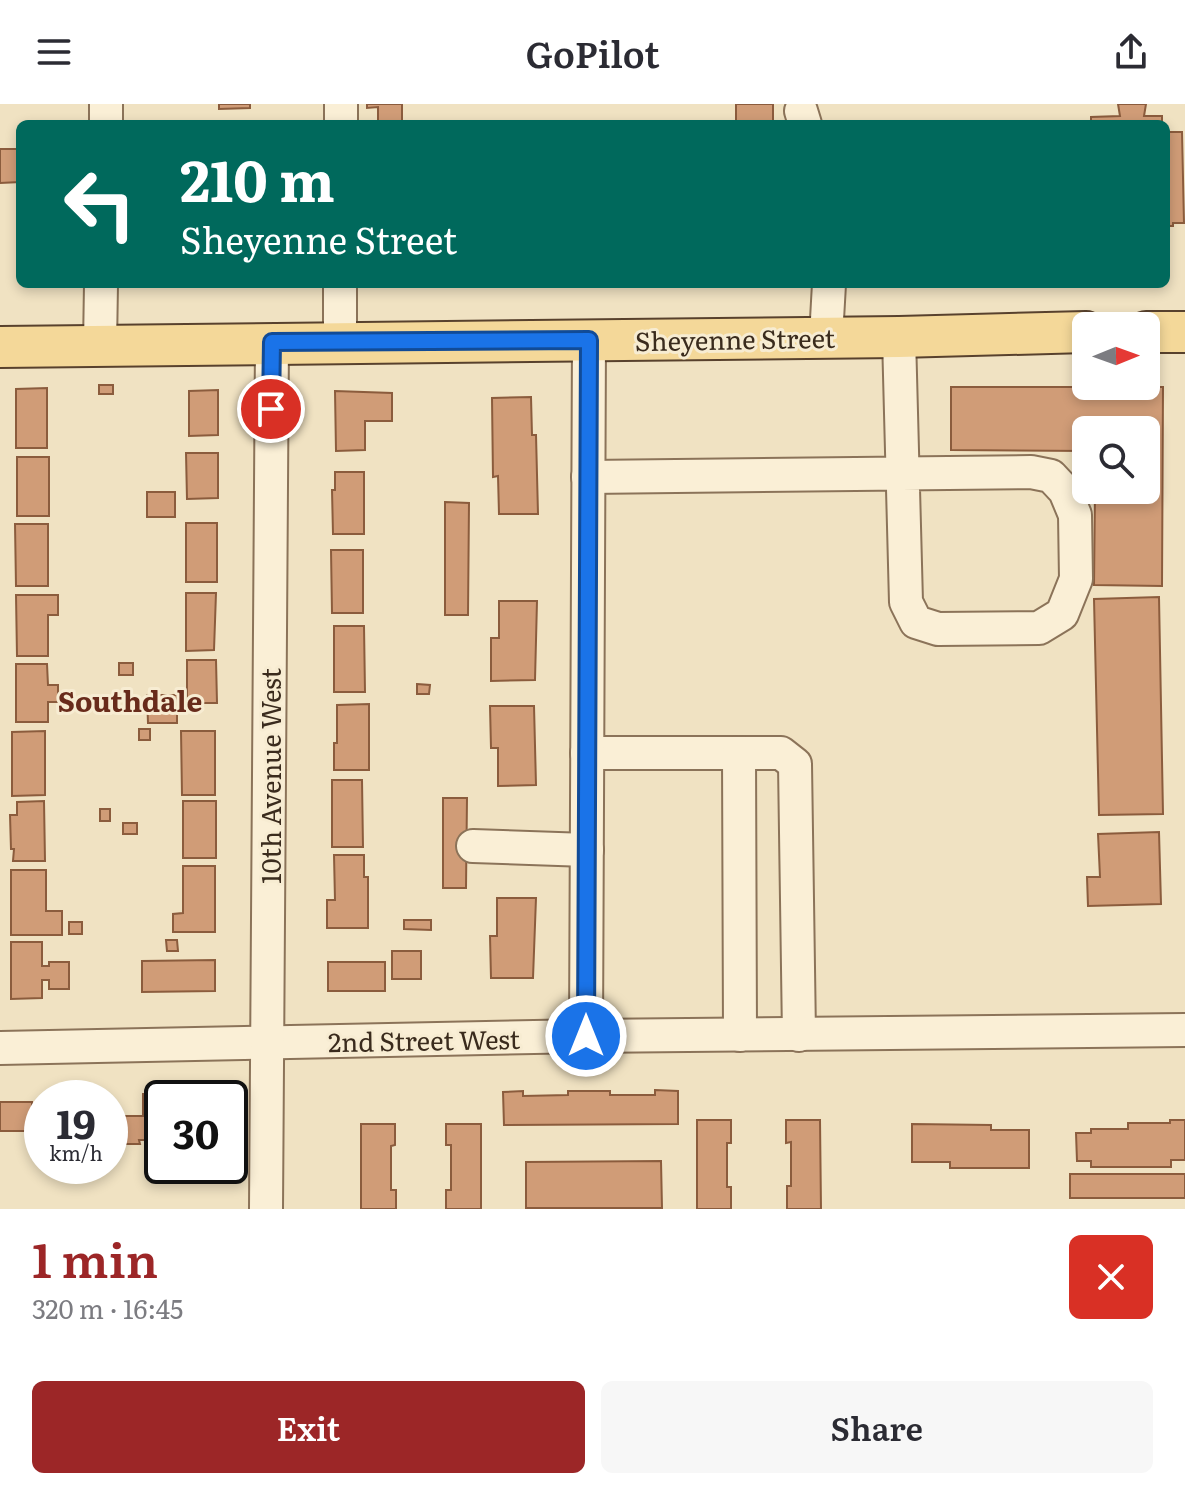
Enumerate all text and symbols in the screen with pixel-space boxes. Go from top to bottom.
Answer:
text: GoPilot [526,26,659,79]
icon: menu [32,30,76,74]
icon: share [1109,30,1153,74]
text: 210 m [180,136,335,219]
icon: left [48,152,152,256]
text: Sheyenne Street [180,212,457,265]
north arrow [1072,312,1160,400]
map controls [1072,312,1160,504]
street label: Sheyenne Street [634,317,836,359]
pin [237,375,305,443]
icon: arrive [249,387,293,431]
button: search [1072,416,1160,504]
street label: 10th Avenue West [250,667,289,884]
district label: Southdale [58,679,202,721]
position arrow [544,994,628,1078]
street label: 2nd Street West [328,1018,521,1060]
speed limit sign: 30 [144,1080,248,1184]
text: 19 [56,1092,96,1151]
text: km/h [49,1137,103,1167]
text: 1 min [32,1222,158,1293]
button: close [1069,1235,1153,1319]
text: 320 m · 16:45 [32,1288,183,1327]
button: Exit [32,1381,585,1473]
button: Share [601,1381,1153,1473]

